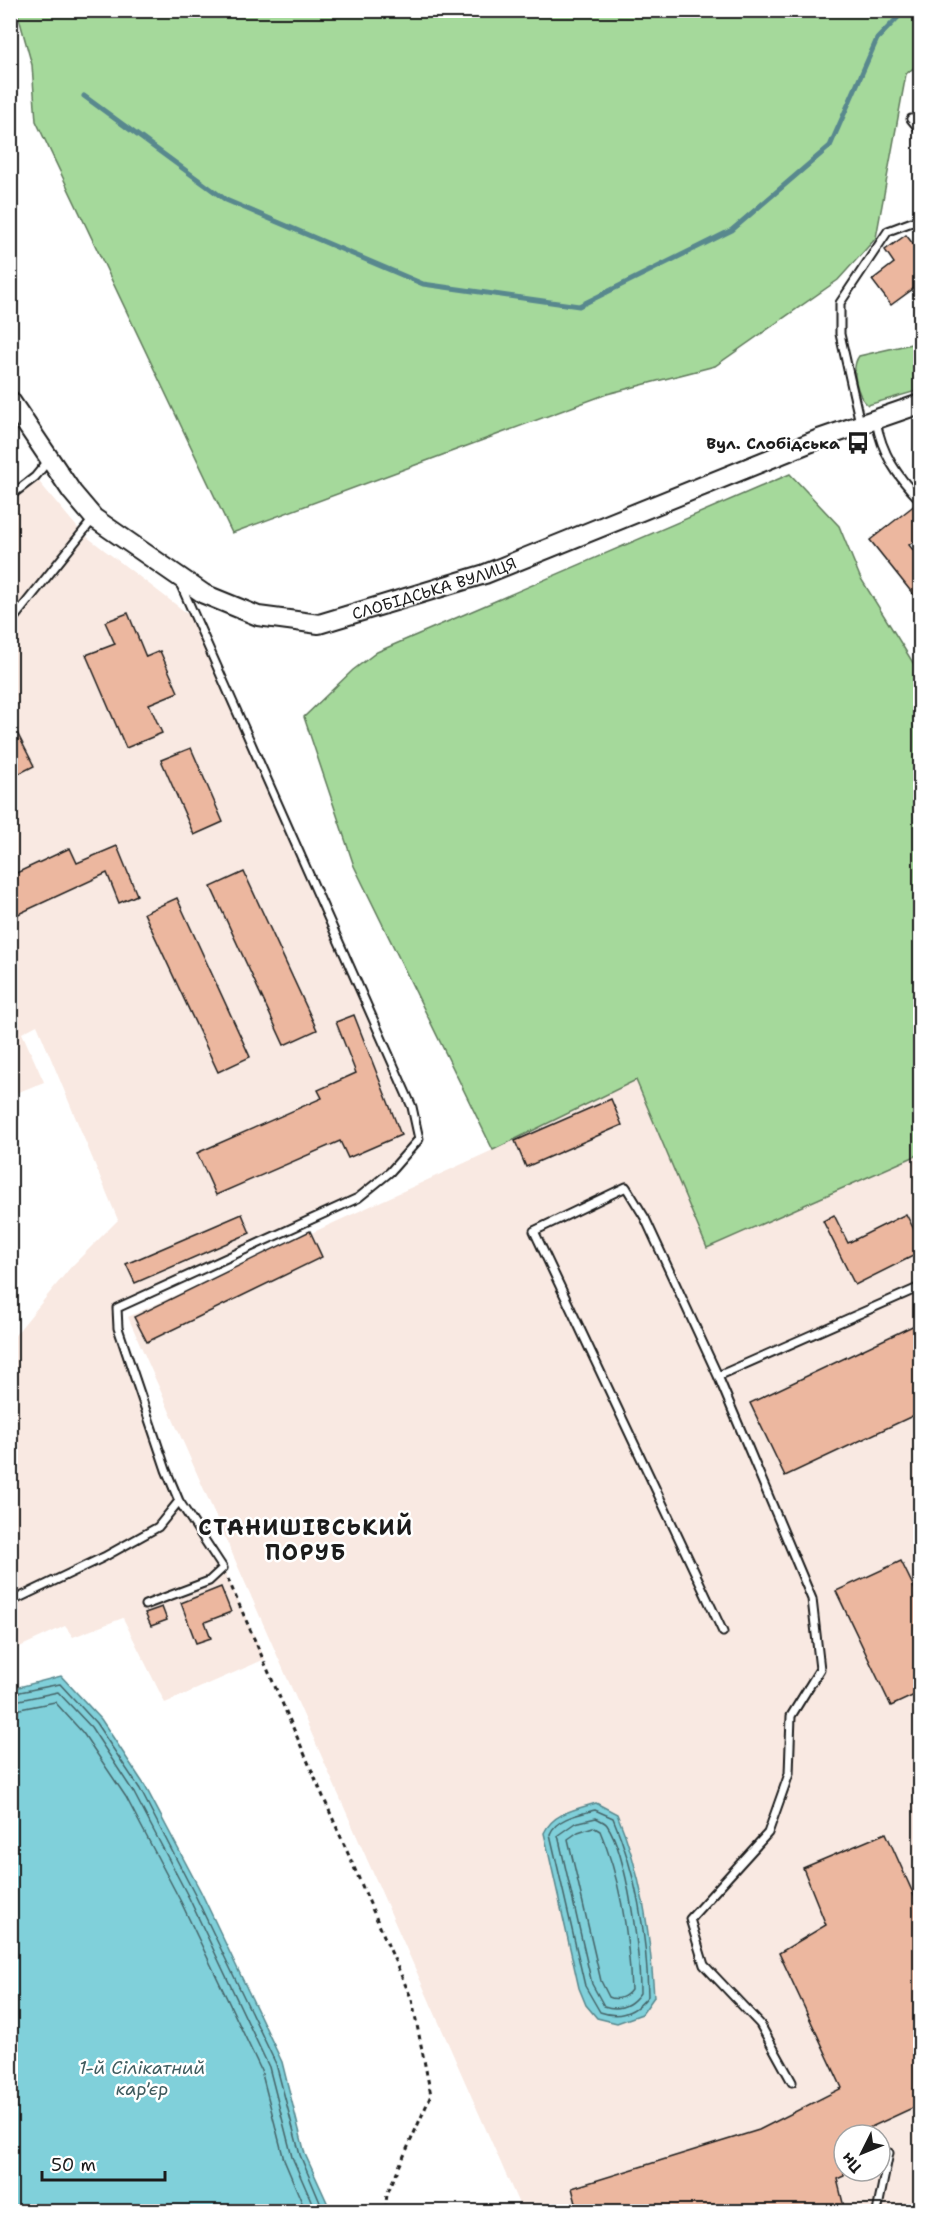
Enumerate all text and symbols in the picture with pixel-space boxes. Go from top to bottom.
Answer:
bus stop icon: Вул. Слобідська [845,430,871,456]
place label: Вул. Слобідська [706,433,840,454]
street label: СЛОБІДСЬКА ВУЛИЦЯ [349,552,520,625]
district label: СТАНИШІВСЬКИЙ ПОРУБ [198,1512,414,1567]
water label: 1-й Сілікатний кар'єр [79,2056,205,2101]
north arrow [832,2123,892,2183]
scale bar [42,2144,165,2182]
text: Пн [837,2148,866,2178]
text: 50 m [51,2153,96,2177]

